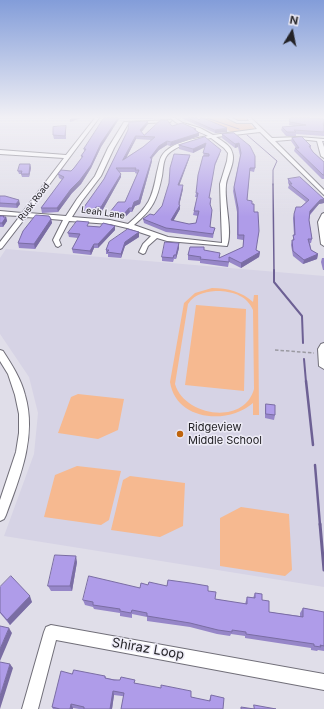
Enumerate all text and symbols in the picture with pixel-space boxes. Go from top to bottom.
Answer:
north arrow [272,12,312,52]
text: N [289,13,299,28]
street label: Rusk Road [16,181,52,223]
street label: Leah Lane [80,205,126,221]
place label: Ridgeview Middle School [188,421,262,447]
marker: Ridgeview Middle School [175,429,185,439]
street label: Shiraz Loop [111,635,185,663]

